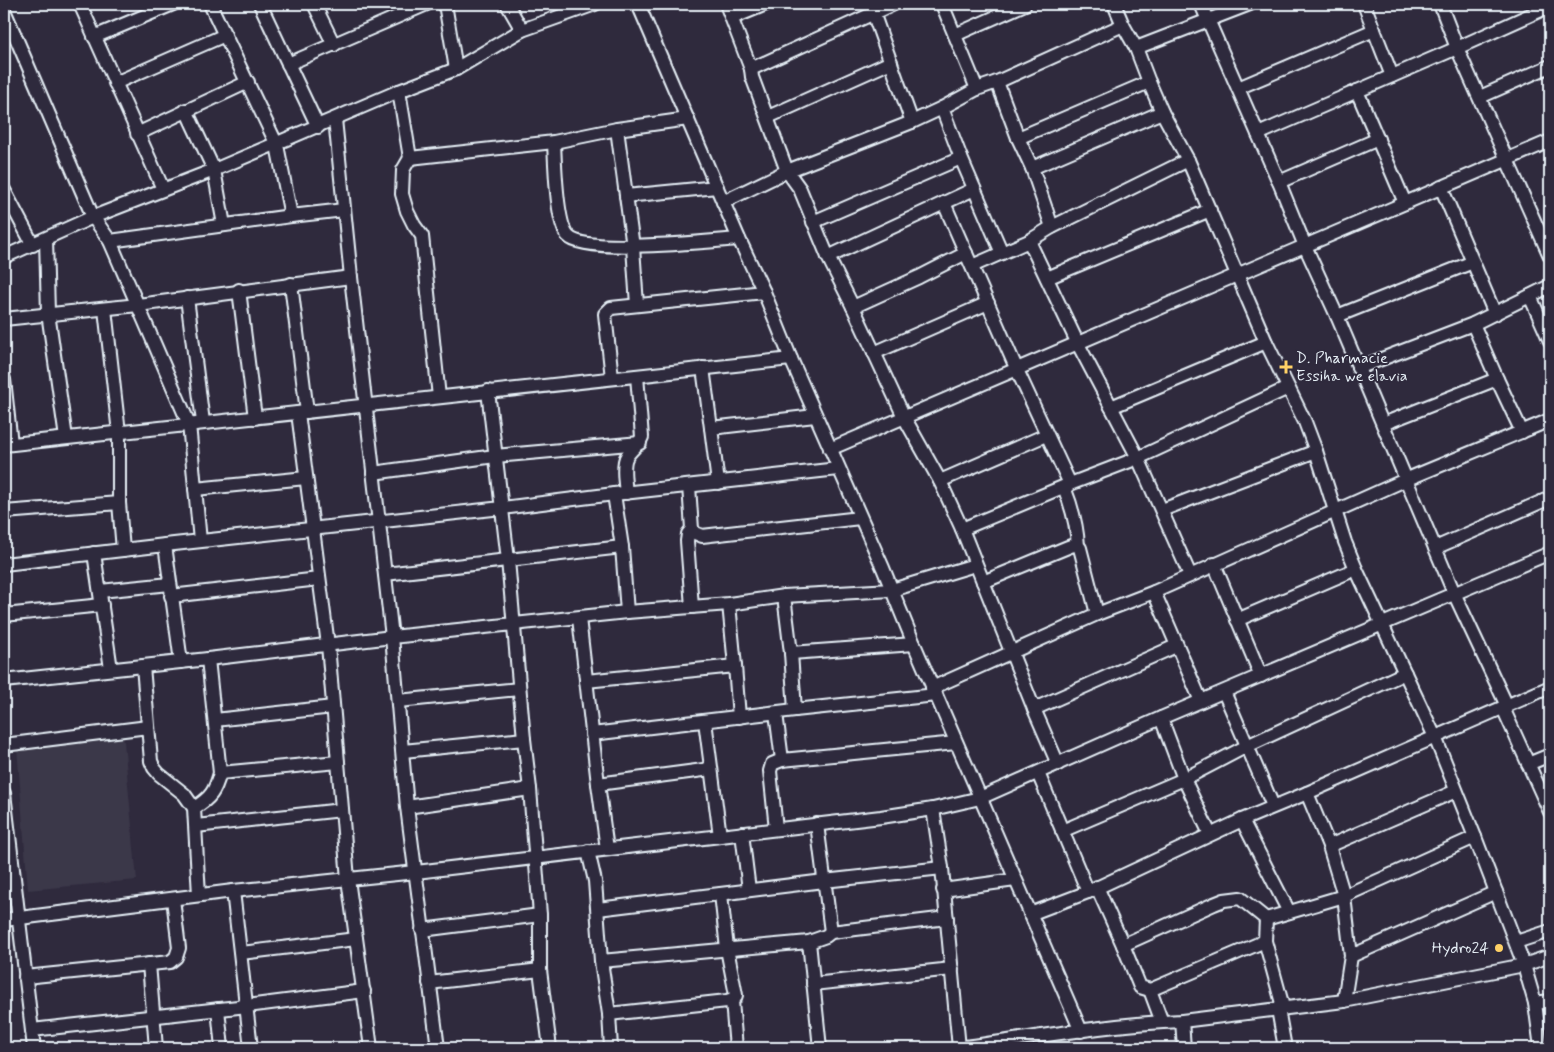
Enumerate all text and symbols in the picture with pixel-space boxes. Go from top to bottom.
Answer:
place label: D. Pharmacie Essiha we elavia [1296,348,1408,387]
marker: D. Pharmacie Essiha we elavia [1280,361,1292,373]
place label: Hydro24 [1432,938,1489,959]
marker: Hydro24 [1493,942,1505,954]

